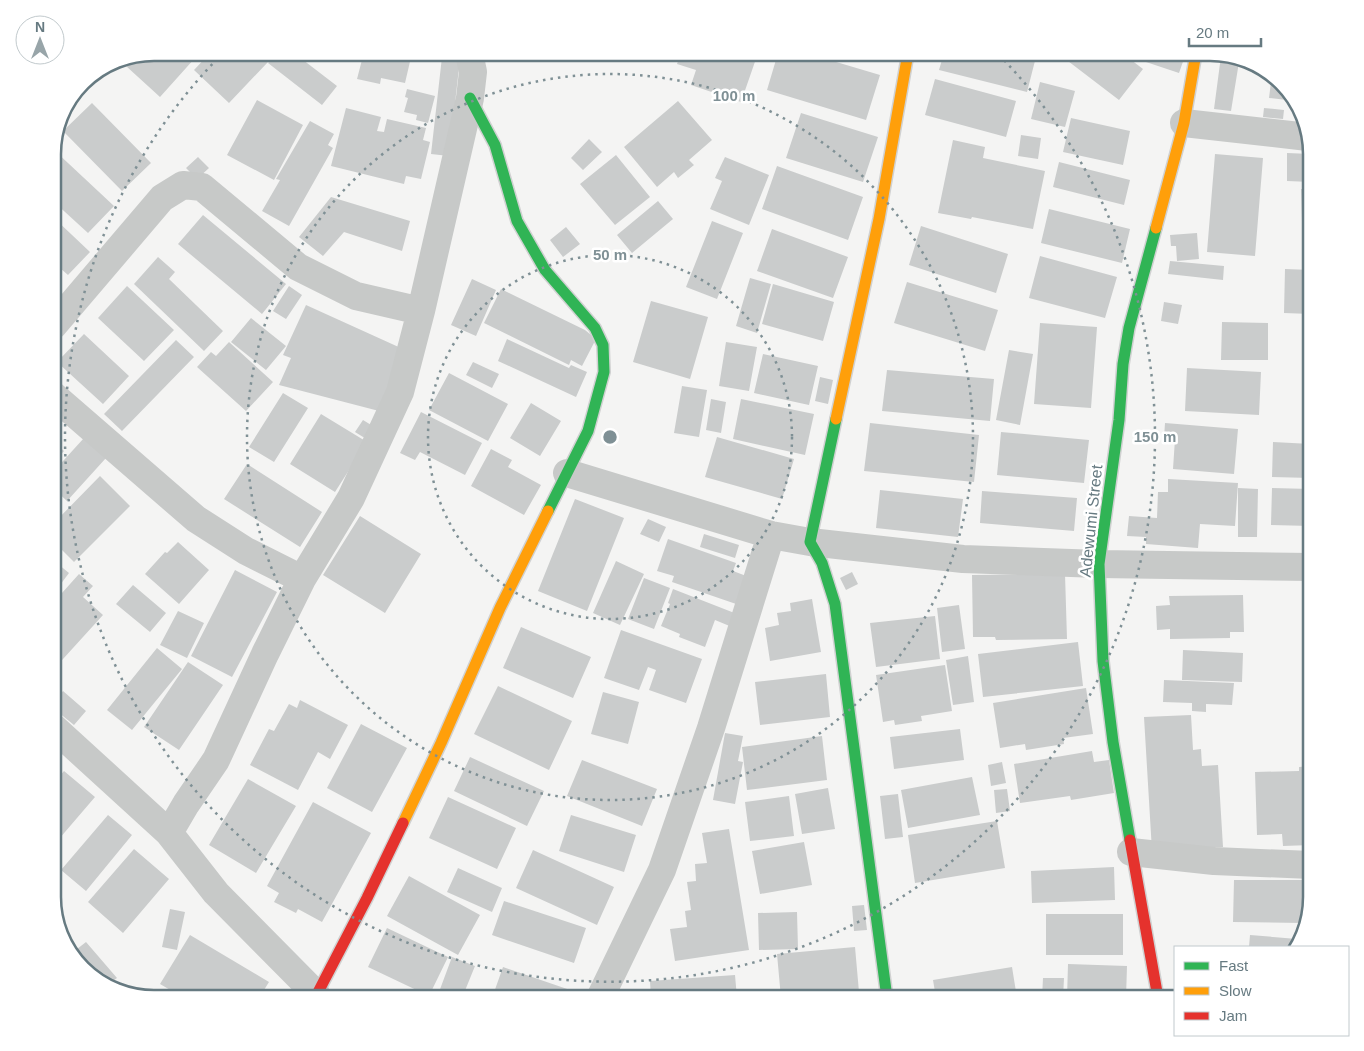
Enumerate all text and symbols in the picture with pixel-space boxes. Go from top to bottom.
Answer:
north arrow [15,15,65,65]
scale bar [1189,15,1262,47]
text: N [35,19,45,35]
text: 20 m [1196,24,1229,41]
text: 100 m [713,87,755,104]
text: 50 m [593,246,627,263]
centre of rings [601,428,619,446]
text: 150 m [1134,428,1176,445]
street label: Adewumi Street [1077,463,1105,578]
legend [1174,946,1349,1036]
text: Fast [1219,957,1249,974]
text: Slow [1219,982,1252,999]
text: Jam [1219,1007,1247,1024]

